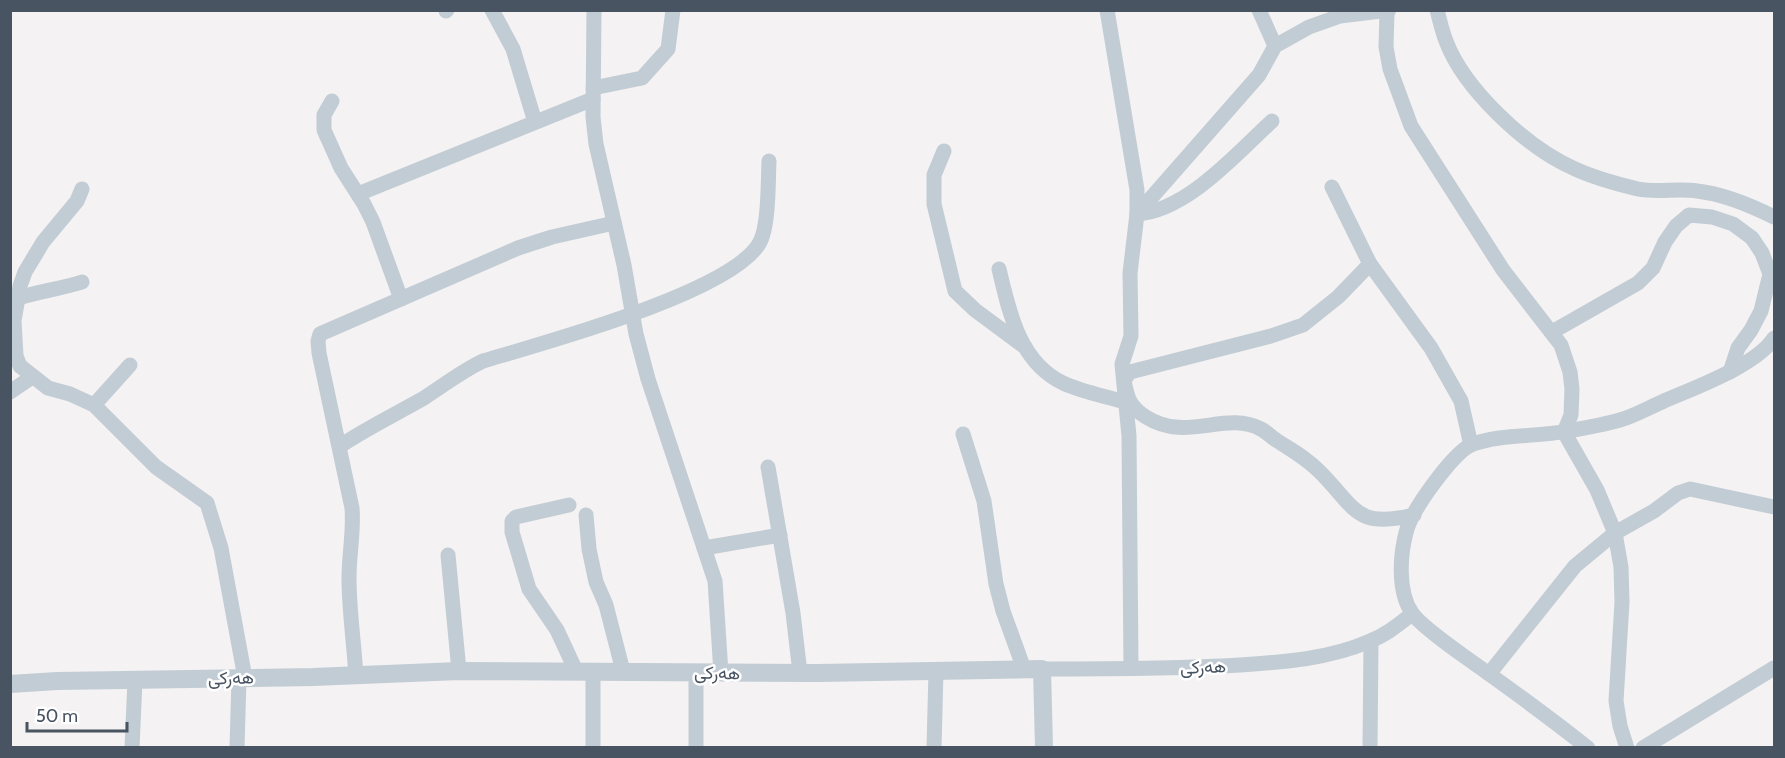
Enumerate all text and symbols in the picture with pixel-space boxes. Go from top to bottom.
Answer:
street label: هەرکی [1180,655,1226,679]
street label: هەرکی [694,662,740,684]
street label: هەرکی [208,667,254,689]
scale bar [27,695,128,733]
text: 50 m [36,705,78,727]

